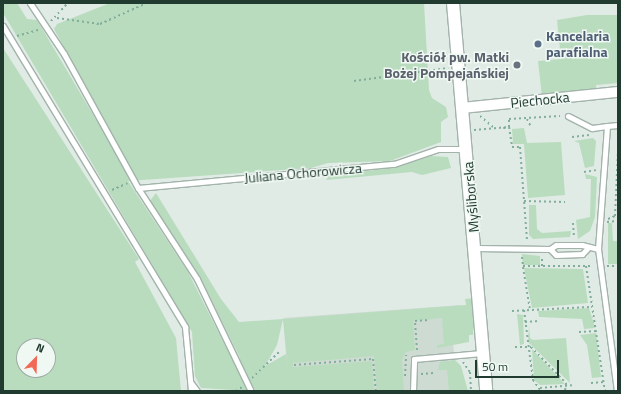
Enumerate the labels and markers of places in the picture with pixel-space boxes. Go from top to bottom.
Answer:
place label: Kancelaria parafialna [546,28,609,60]
marker: Kancelaria parafialna [533,39,543,49]
place label: Kościół pw. Matki Bożej Pompejańskiej [384,49,509,82]
marker: Kościół pw. Matki Bożej Pompejańskiej [512,60,522,70]

